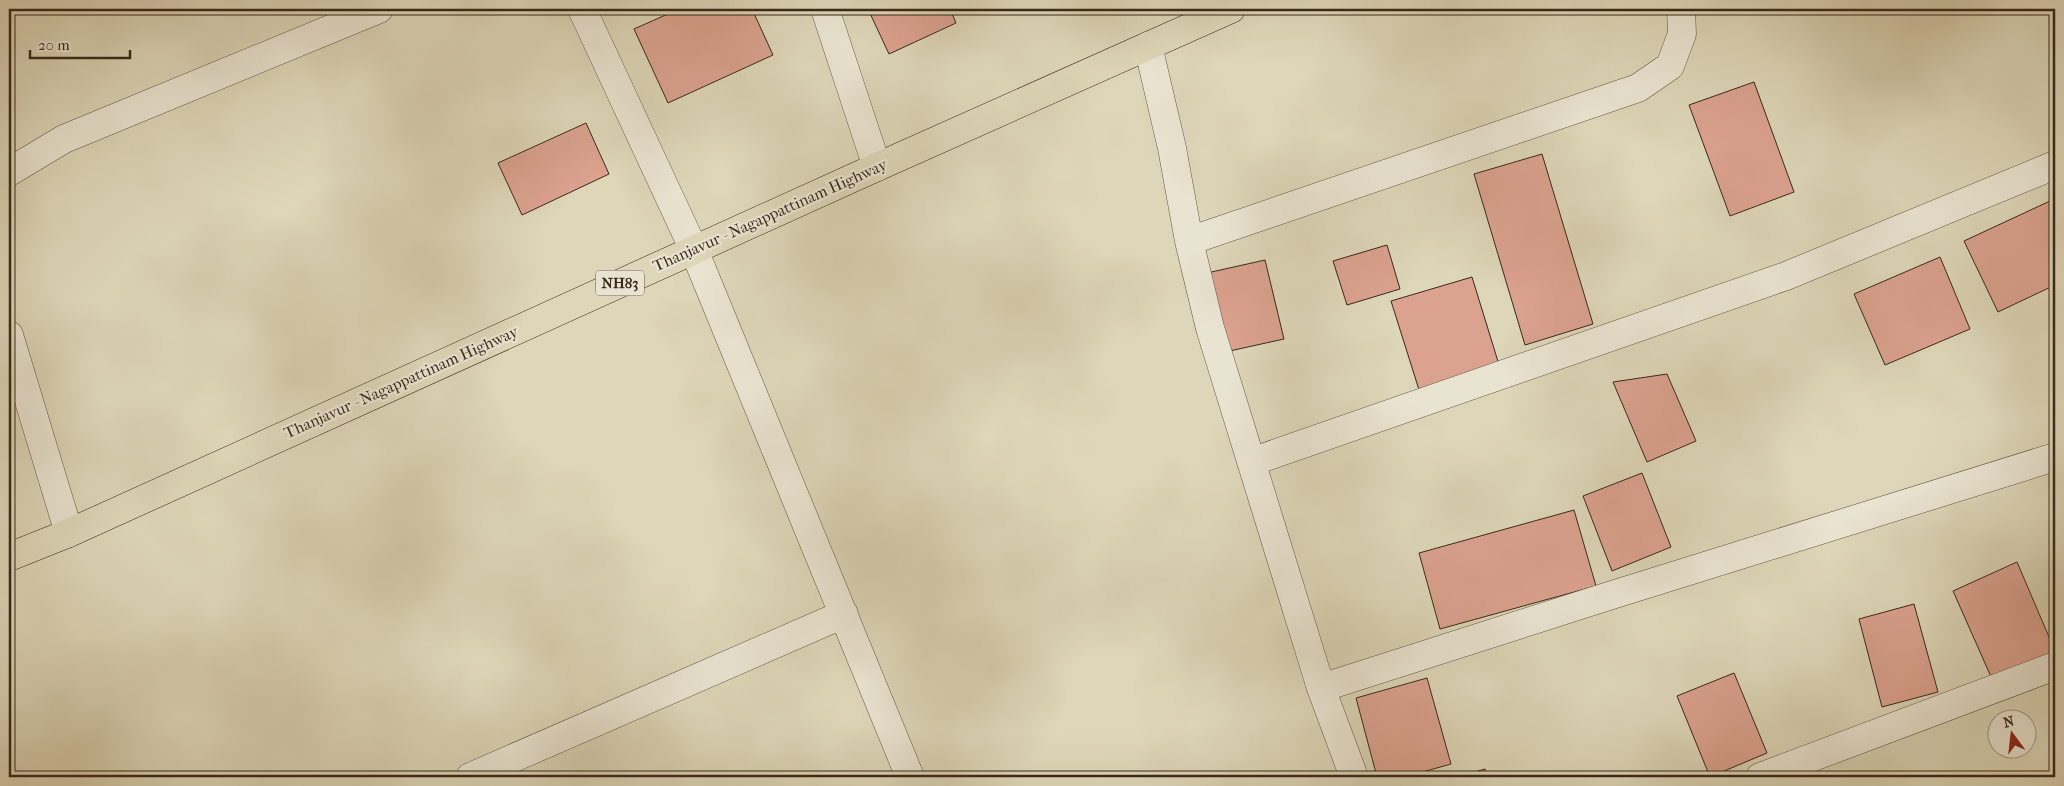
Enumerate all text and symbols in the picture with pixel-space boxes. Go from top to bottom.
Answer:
scale bar [30,28,130,60]
text: 20 m [38,36,70,54]
street label: Thanjavur - Nagappattinam Highway [650,154,890,275]
road number: NH83 [596,270,644,296]
street label: Thanjavur - Nagappattinam Highway [281,321,521,442]
north arrow [1986,708,2036,758]
text: N [2001,712,2016,732]

